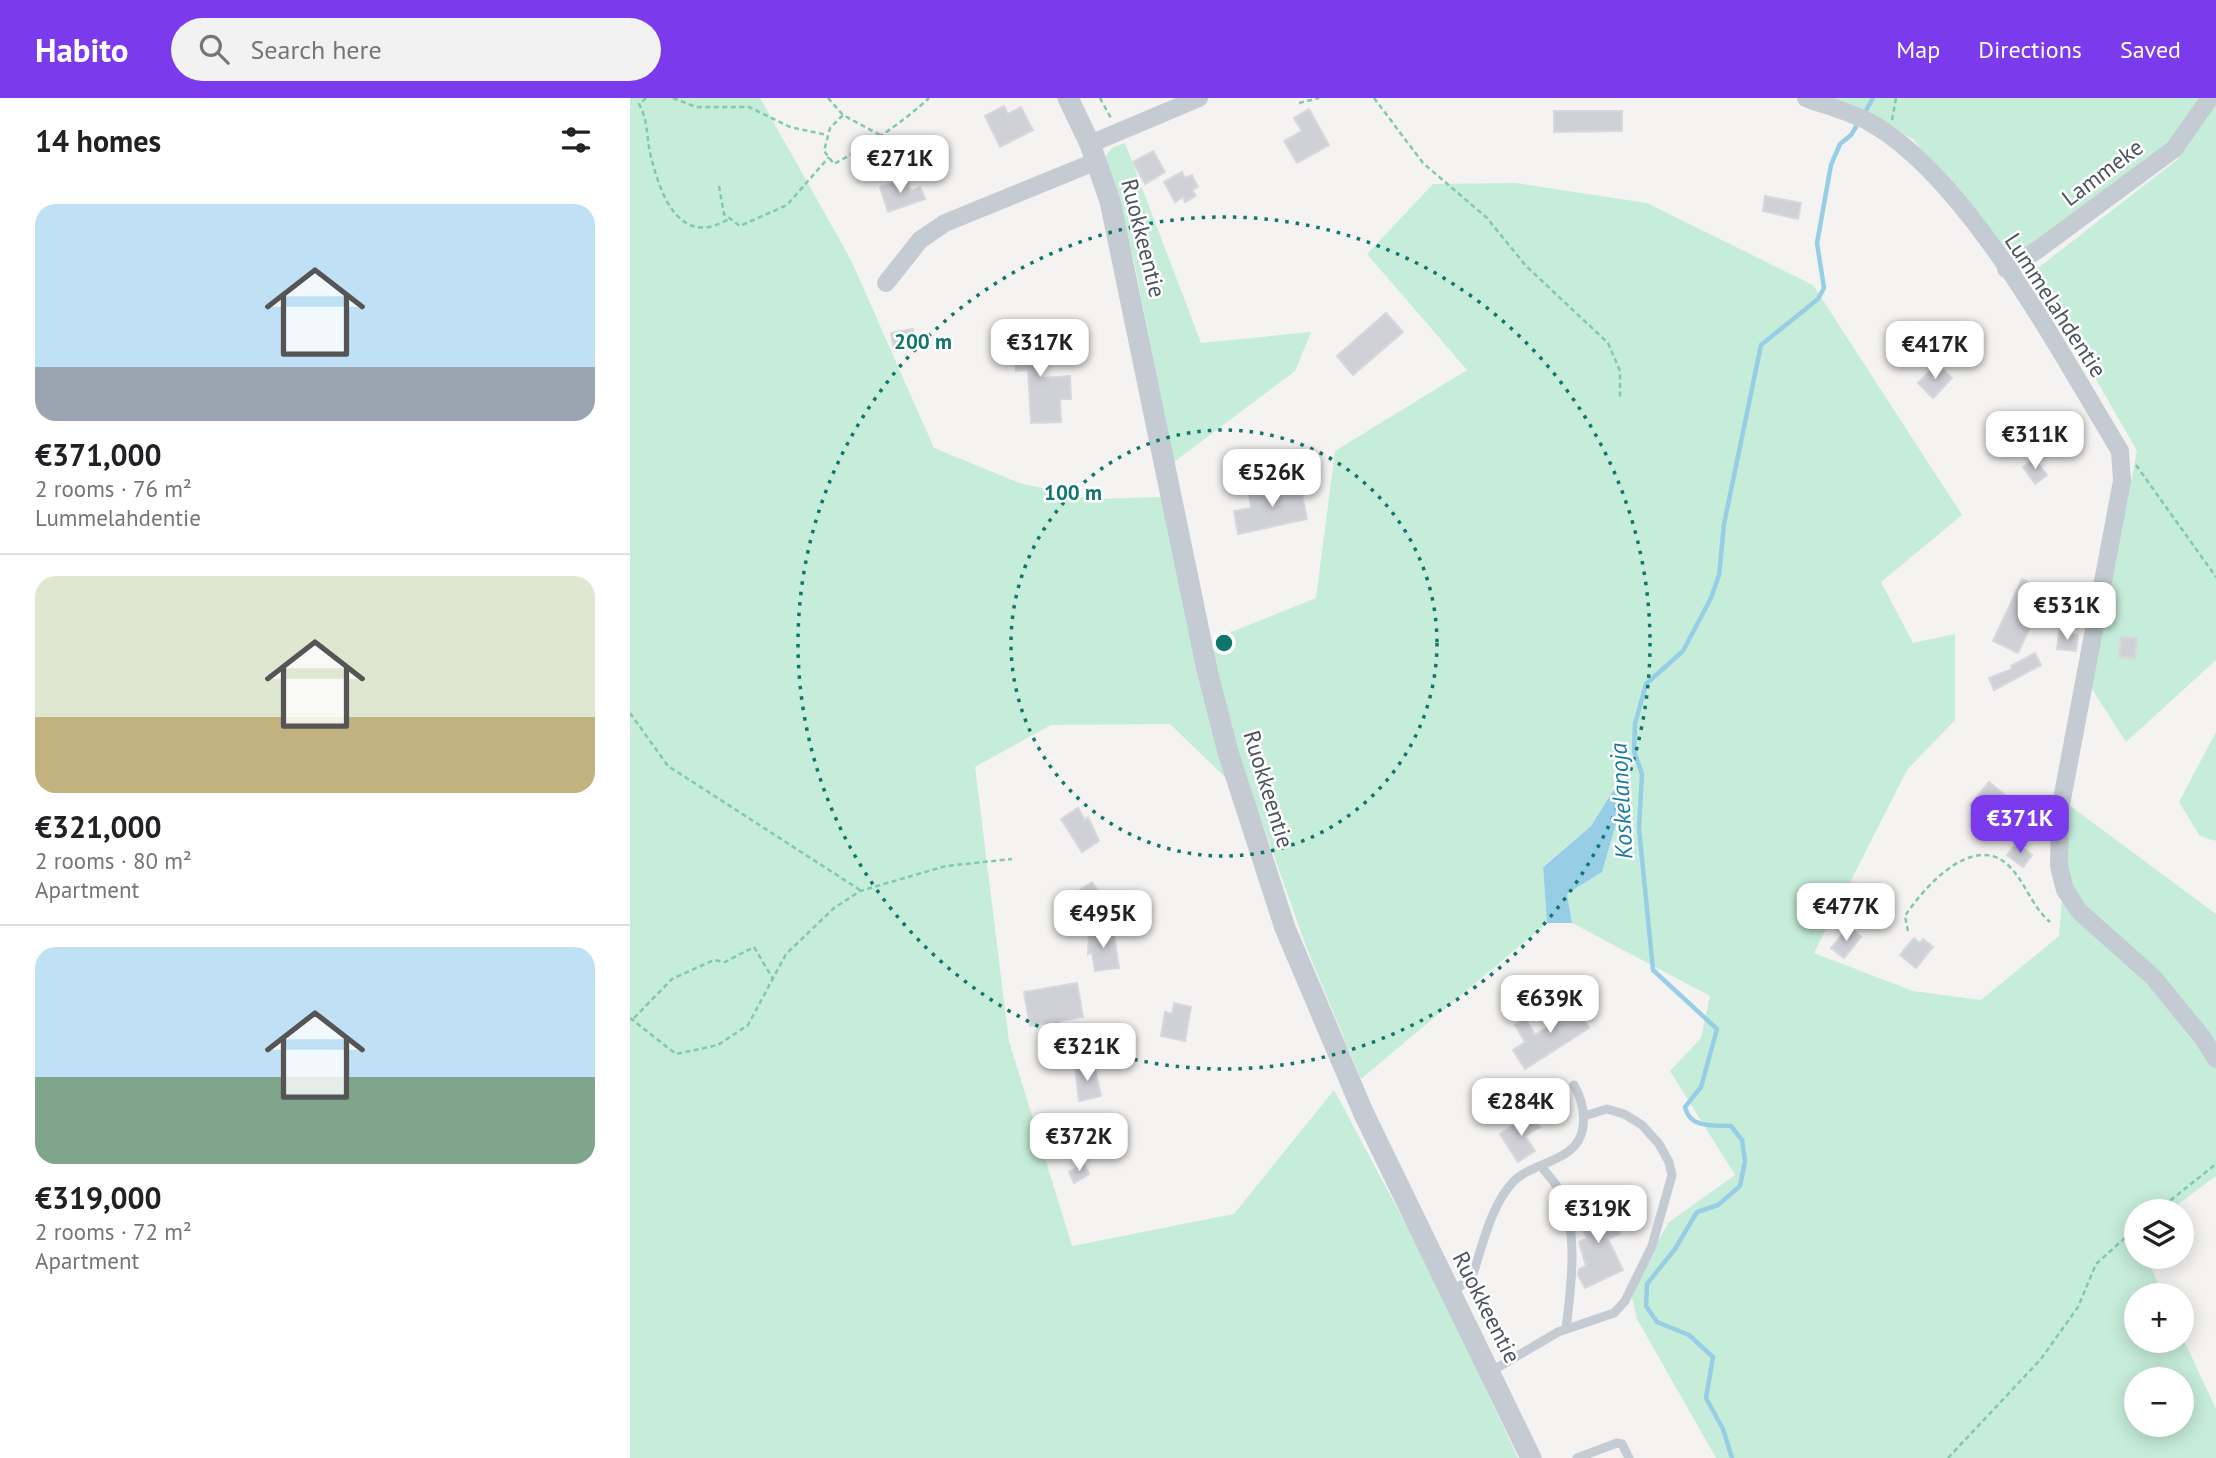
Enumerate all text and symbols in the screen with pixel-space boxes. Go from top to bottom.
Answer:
search box [171,18,661,81]
text: Habito [35,28,129,71]
icon: search [195,30,233,68]
text: Search here [251,33,382,66]
text: Map [1896,34,1940,65]
text: Directions [1978,34,2082,65]
text: Saved [2120,34,2181,65]
text: 14 homes [35,121,161,160]
icon: filters [557,121,595,159]
street label: Lammeke [2056,132,2148,212]
pin: €271K [851,136,949,195]
text: €271K [867,143,933,172]
street label: Ruokkeentie [1115,176,1173,300]
street label: Lummelahdentie [1999,228,2113,382]
icon: home [252,249,378,375]
pin: €317K [991,320,1089,379]
pin: €417K [1886,322,1984,381]
text: €317K [1007,327,1073,356]
text: 200 m [894,328,952,355]
text: €417K [1902,329,1968,358]
pin: €311K [1986,412,2084,471]
text: €311K [2002,419,2068,448]
text: €371,000 [35,435,162,474]
pin: €526K [1223,450,1321,509]
text: €526K [1239,457,1305,486]
text: 2 rooms · 76 m² [35,474,192,503]
text: 100 m [1044,479,1102,506]
text: Lummelahdentie [35,503,201,532]
pin: €531K [2018,582,2116,642]
text: €531K [2034,590,2100,619]
icon: home [252,621,378,747]
centre of rings [1212,631,1236,655]
street label: Ruokkeentie [1237,727,1301,851]
water label: Koskelanoja [1602,742,1640,860]
pin: €371K [1971,796,2069,855]
text: €371K [1987,803,2053,832]
text: €321,000 [35,807,162,846]
text: 2 rooms · 80 m² [35,846,192,875]
text: Apartment [35,875,139,904]
pin: €477K [1797,884,1895,943]
pin: €495K [1054,890,1152,950]
text: €477K [1813,891,1879,920]
text: €495K [1070,898,1136,927]
pin: €639K [1501,976,1599,1035]
text: €639K [1517,983,1583,1012]
icon: home [252,992,378,1118]
pin: €321K [1038,1024,1136,1083]
text: €321K [1054,1031,1120,1060]
pin: €284K [1472,1079,1570,1138]
text: €284K [1488,1086,1554,1115]
pin: €372K [1030,1114,1128,1173]
text: €372K [1046,1121,1112,1150]
text: €319,000 [35,1178,162,1217]
pin: €319K [1549,1186,1647,1245]
text: €319K [1565,1193,1631,1222]
map controls [2124,1199,2194,1437]
button: layers [2124,1199,2194,1269]
text: 2 rooms · 72 m² [35,1217,192,1246]
text: Apartment [35,1246,139,1275]
street label: Ruokkeentie [1447,1246,1527,1368]
button: + [2124,1283,2194,1353]
button: − [2124,1367,2194,1437]

